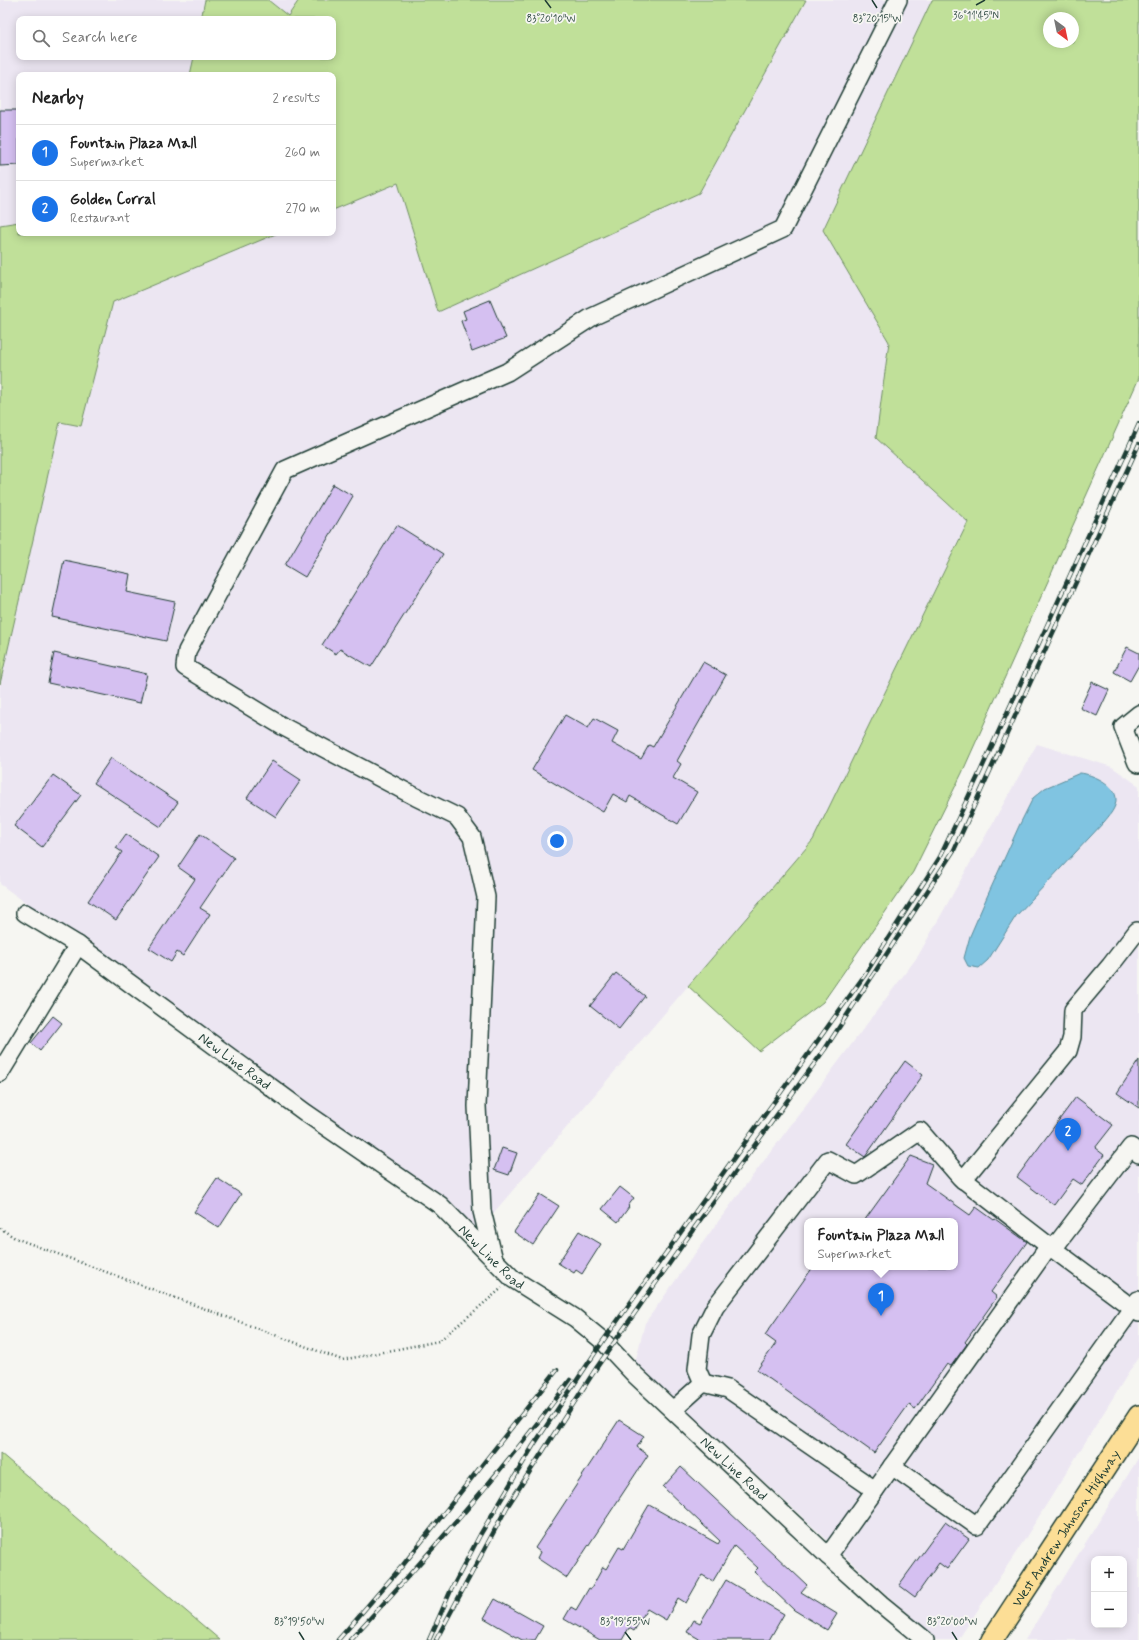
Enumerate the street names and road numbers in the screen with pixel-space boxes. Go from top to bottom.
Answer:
street label: New Line Road [195,1029,274,1094]
street label: New Line Road [454,1221,528,1294]
street label: New Line Road [696,1433,771,1505]
street label: West Andrew Johnson Highway [1008,1446,1124,1611]

